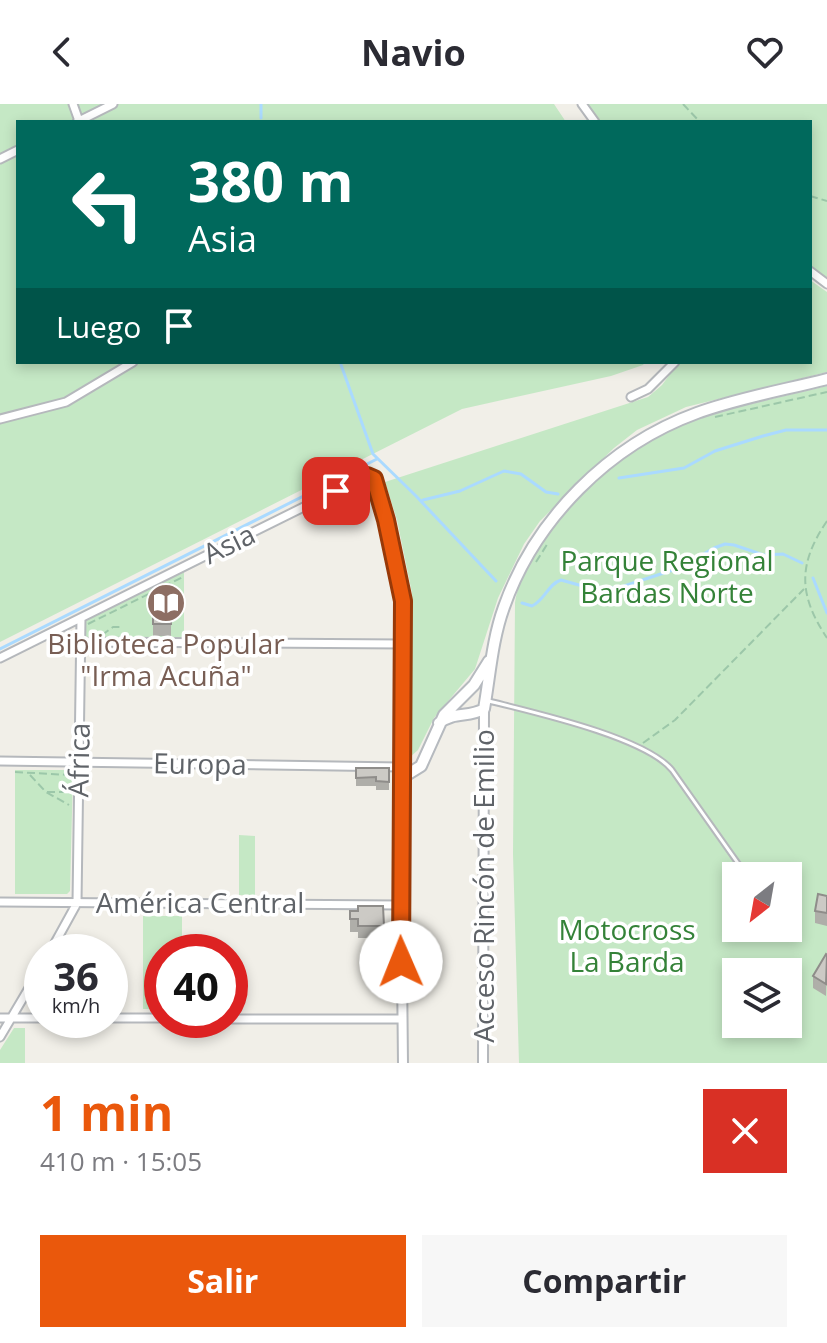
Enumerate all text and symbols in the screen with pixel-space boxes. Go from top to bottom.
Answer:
text: Navio [361,28,466,77]
icon: back [40,30,84,74]
icon: heart [743,30,787,74]
text: 380 m [188,142,354,218]
icon: left [56,152,160,256]
text: Asia [188,214,257,263]
icon: arrive [157,304,201,348]
text: Luego [56,306,141,347]
pin [302,457,370,525]
icon: arrive [314,469,358,513]
street label: Asia [196,514,261,572]
park label: Parque Regional Bardas Norte [560,541,774,611]
library icon: Biblioteca Popular "Irma Acuña" [145,582,187,624]
place label: Biblioteca Popular "Irma Acuña" [47,624,285,694]
street label: África [58,722,98,798]
street label: Acceso Rincón de Emilio [464,729,502,1043]
street label: Europa [153,743,247,783]
north arrow [722,862,802,942]
map controls [722,862,802,1038]
street label: América Central [96,883,304,921]
park label: Motocross La Barda [558,910,696,980]
position arrow [359,920,443,1004]
speed limit sign: 40 [144,934,248,1038]
text: 36 [53,948,99,1003]
button: layers [722,958,802,1038]
text: km/h [52,992,100,1019]
text: 1 min [40,1080,173,1145]
button: close [703,1089,787,1173]
text: 410 m · 15:05 [40,1143,202,1179]
button: Salir [40,1235,406,1327]
button: Compartir [422,1235,787,1327]

